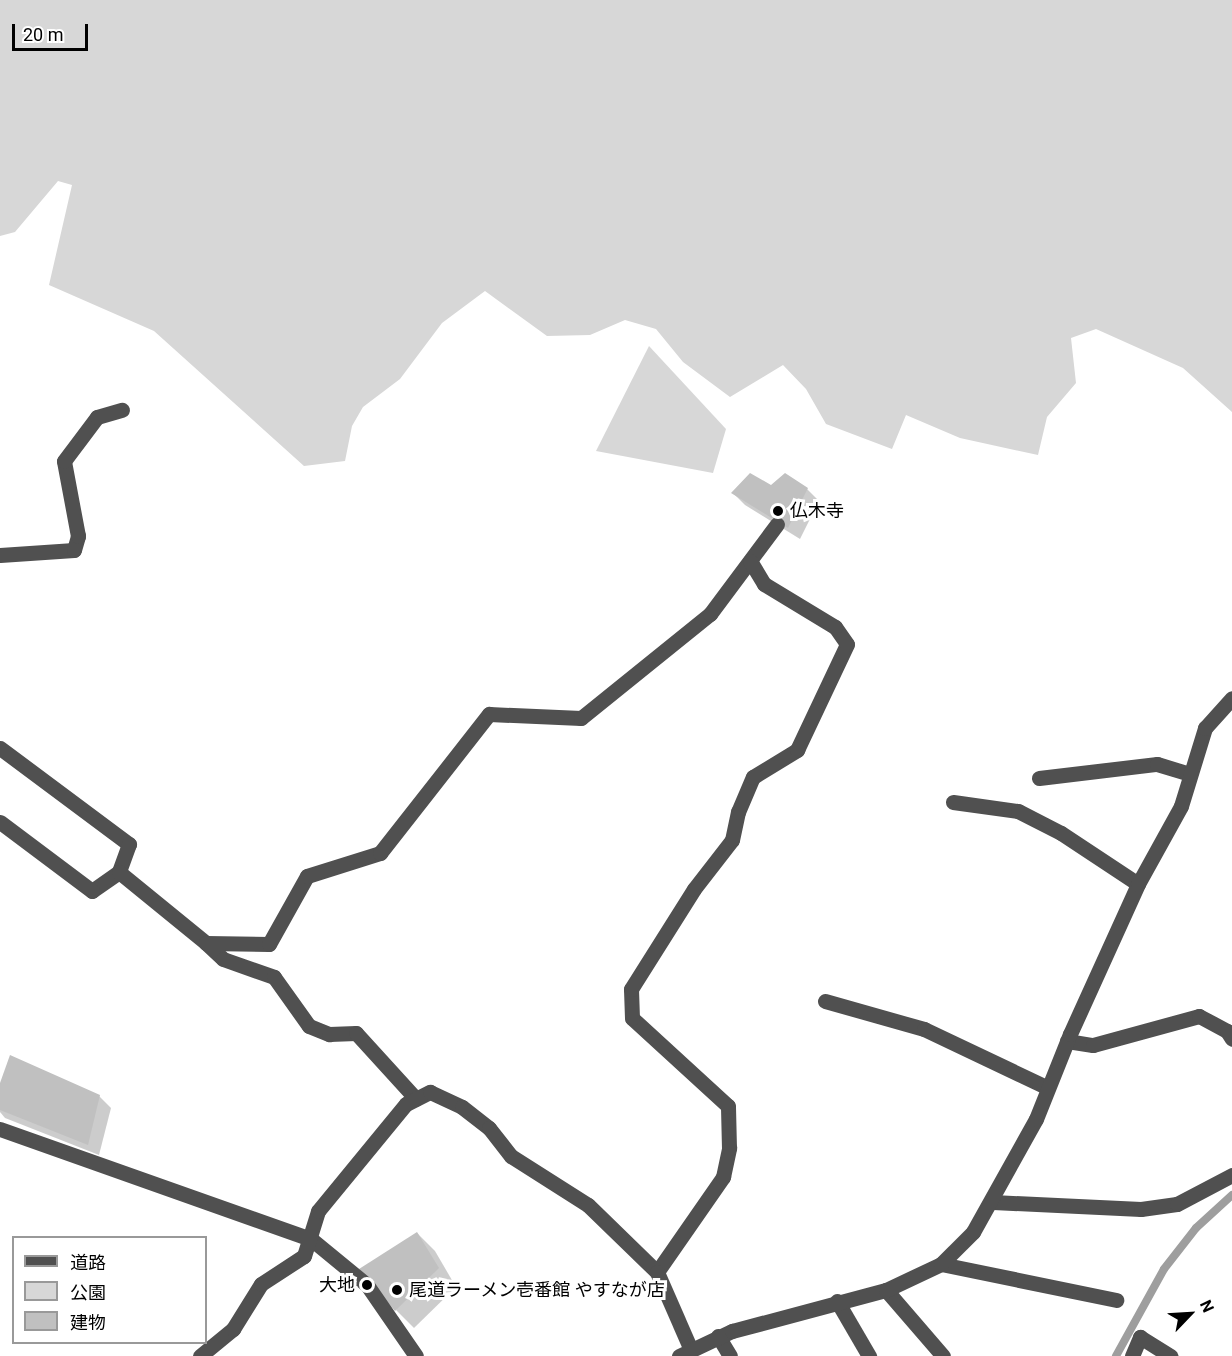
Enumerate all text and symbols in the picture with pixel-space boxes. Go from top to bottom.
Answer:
scale bar [15,12,92,50]
text: 20 m [23,24,63,45]
place label: 仏木寺 [790,500,844,522]
marker: 仏木寺 [771,504,785,518]
legend [12,1236,207,1344]
text: 道路 [70,1252,106,1273]
place label: 大地 [319,1274,355,1296]
marker: 大地 [360,1278,374,1292]
place label: 尾道ラーメン壱番館 やすなが店 [409,1279,665,1301]
text: 公園 [70,1282,106,1303]
marker: 尾道ラーメン壱番館 やすなが店 [390,1283,404,1297]
north arrow [1160,1284,1220,1344]
text: N [1196,1297,1218,1315]
text: 建物 [70,1312,106,1333]

